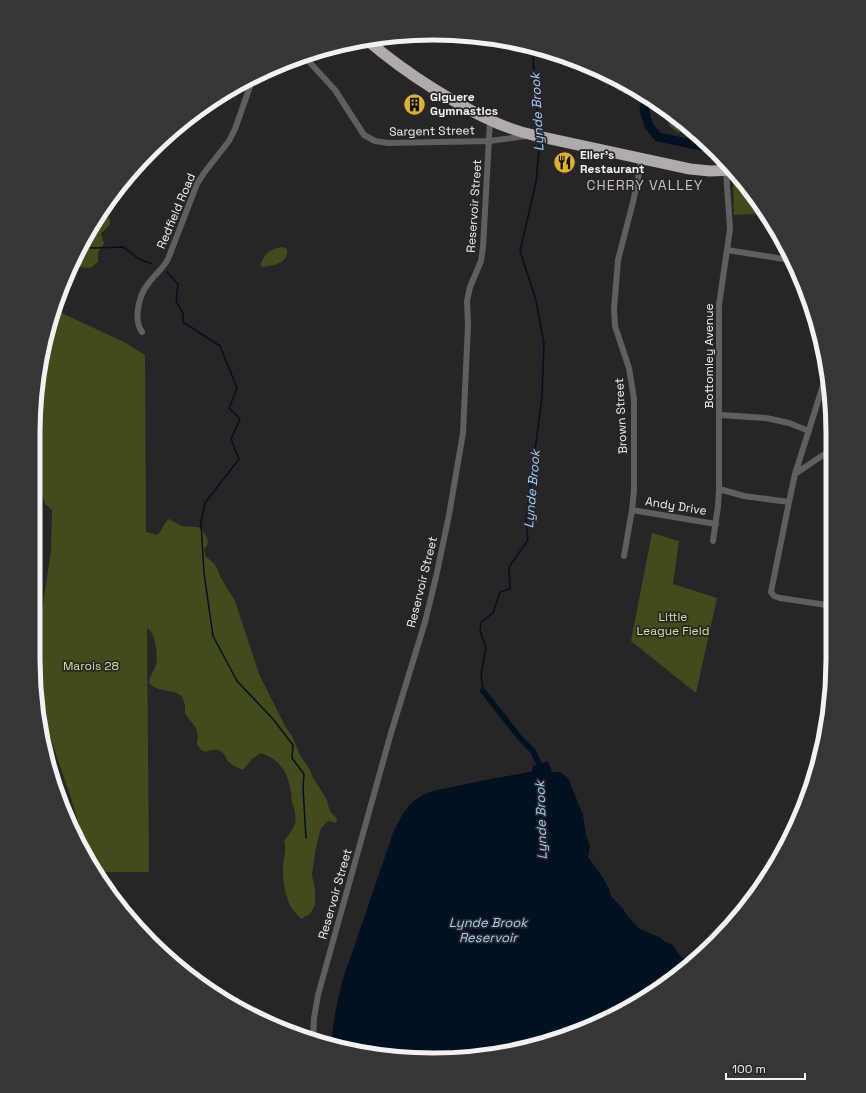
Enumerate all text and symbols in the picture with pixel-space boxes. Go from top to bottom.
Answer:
water label: Lynde Brook [526,70,548,152]
place label: Giguere Gymnastics [430,89,498,119]
building icon: Giguere Gymnastics [401,91,427,117]
street label: Sargent Street [389,122,475,140]
place label: Eller's Restaurant [580,147,645,177]
restaurant icon: Eller's Restaurant [551,149,577,175]
street label: Reservoir Street [463,159,485,253]
street label: Redfield Road [153,171,199,251]
district label: CHERRY VALLEY [587,176,703,194]
street label: Bottomley Avenue [701,303,717,409]
street label: Brown Street [611,378,631,454]
water label: Lynde Brook [520,447,544,529]
street label: Andy Drive [644,493,708,519]
street label: Reservoir Street [403,535,441,629]
park label: Little League Field [637,609,709,639]
park label: Marois 28 [63,658,119,674]
water label: Lynde Brook [531,778,551,860]
street label: Reservoir Street [314,847,356,941]
water label: Lynde Brook Reservoir [449,914,529,946]
scale bar [726,1055,805,1081]
text: 100 m [732,1061,766,1077]

